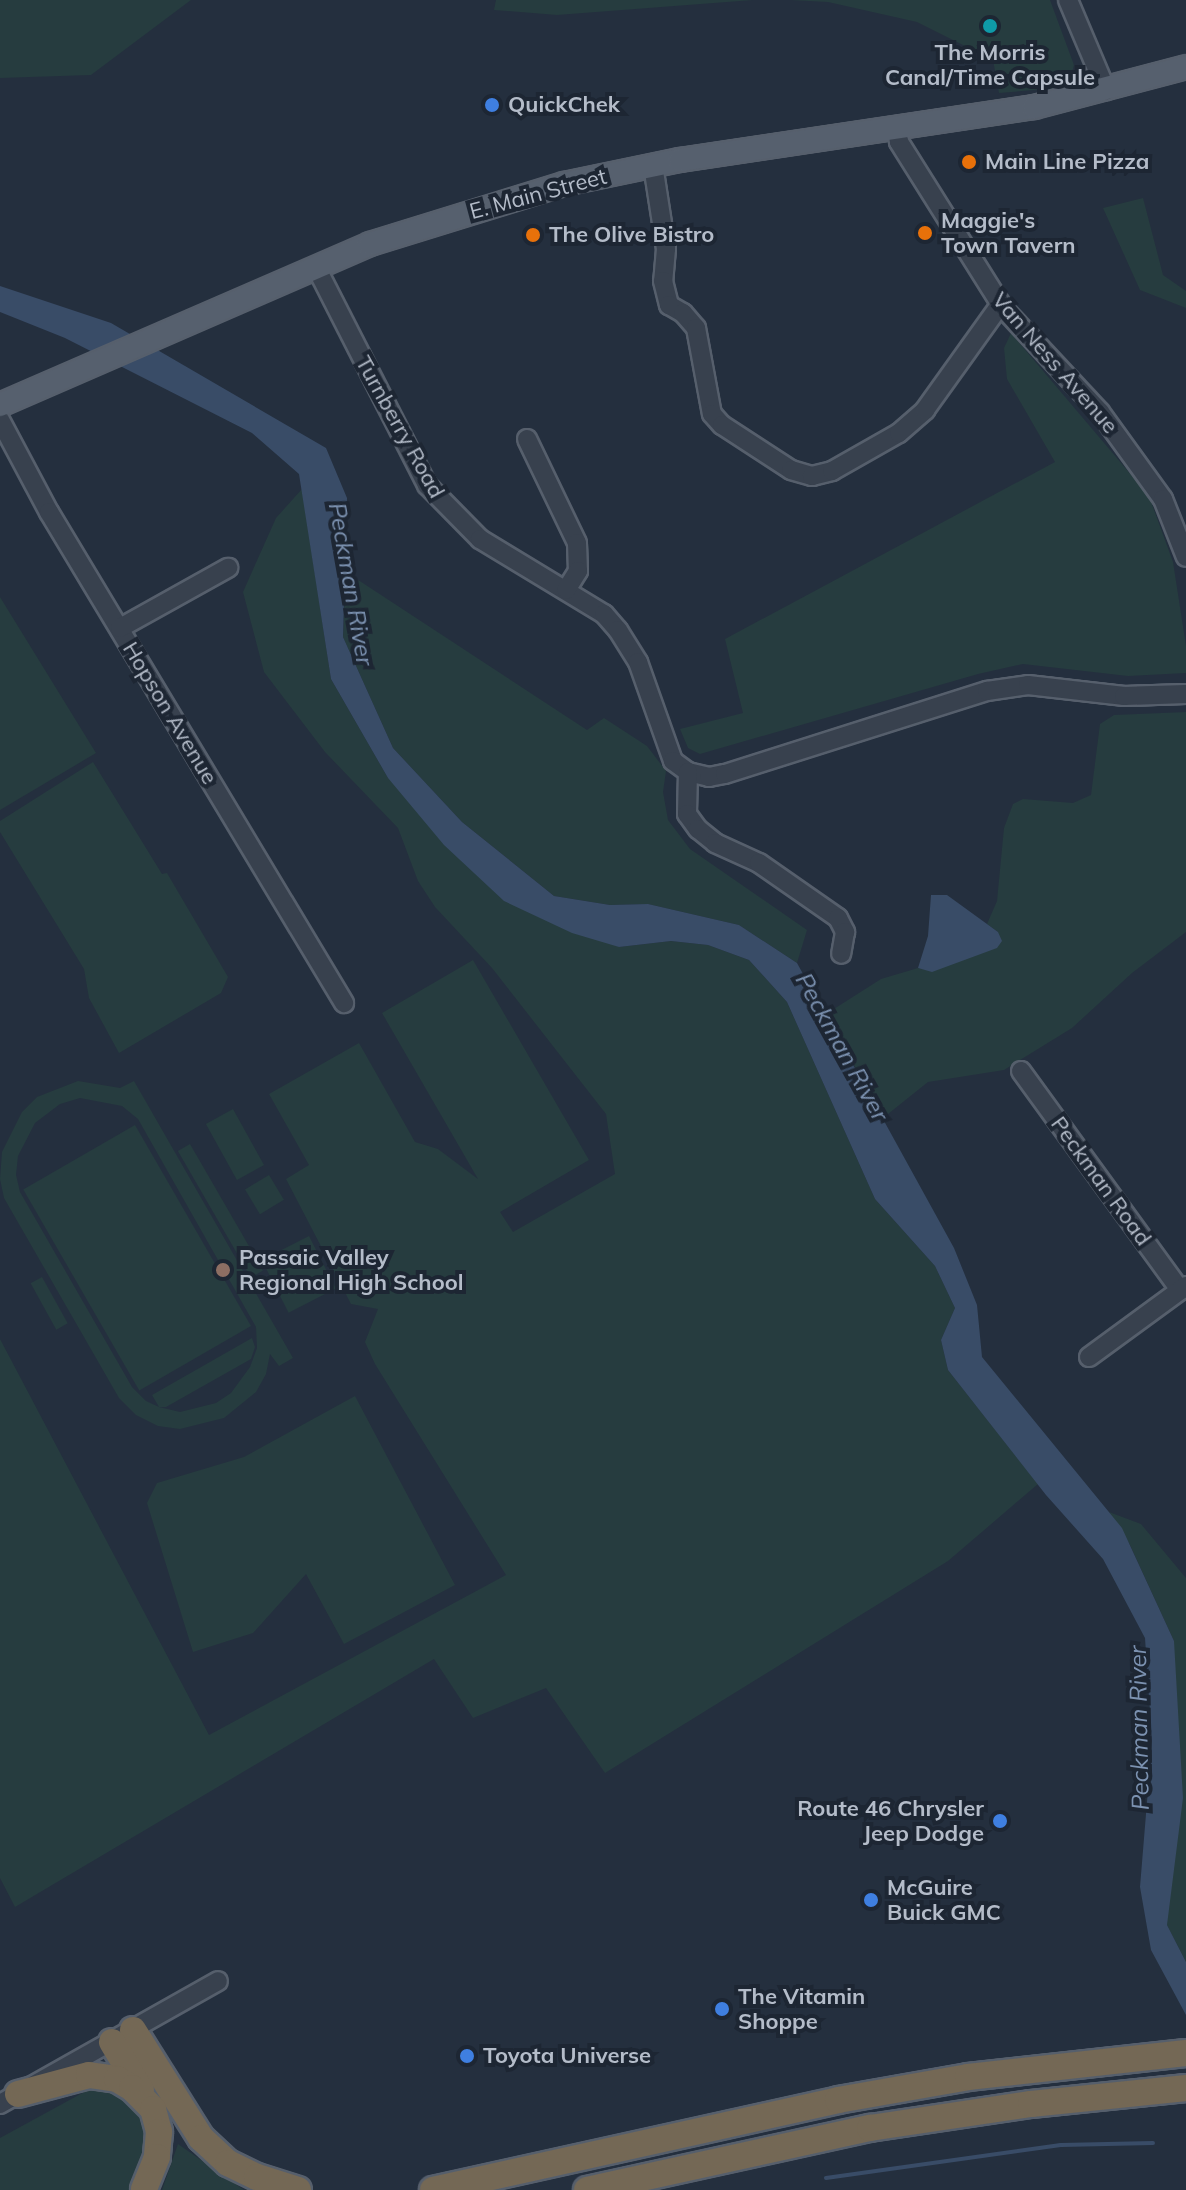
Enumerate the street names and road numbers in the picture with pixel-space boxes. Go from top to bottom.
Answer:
street label: E. Main Street [467,163,609,225]
street label: Van Ness Avenue [986,287,1124,439]
street label: Turnberry Road [350,351,450,503]
street label: Hopson Avenue [117,637,223,789]
street label: Peckman Road [1045,1111,1157,1251]

